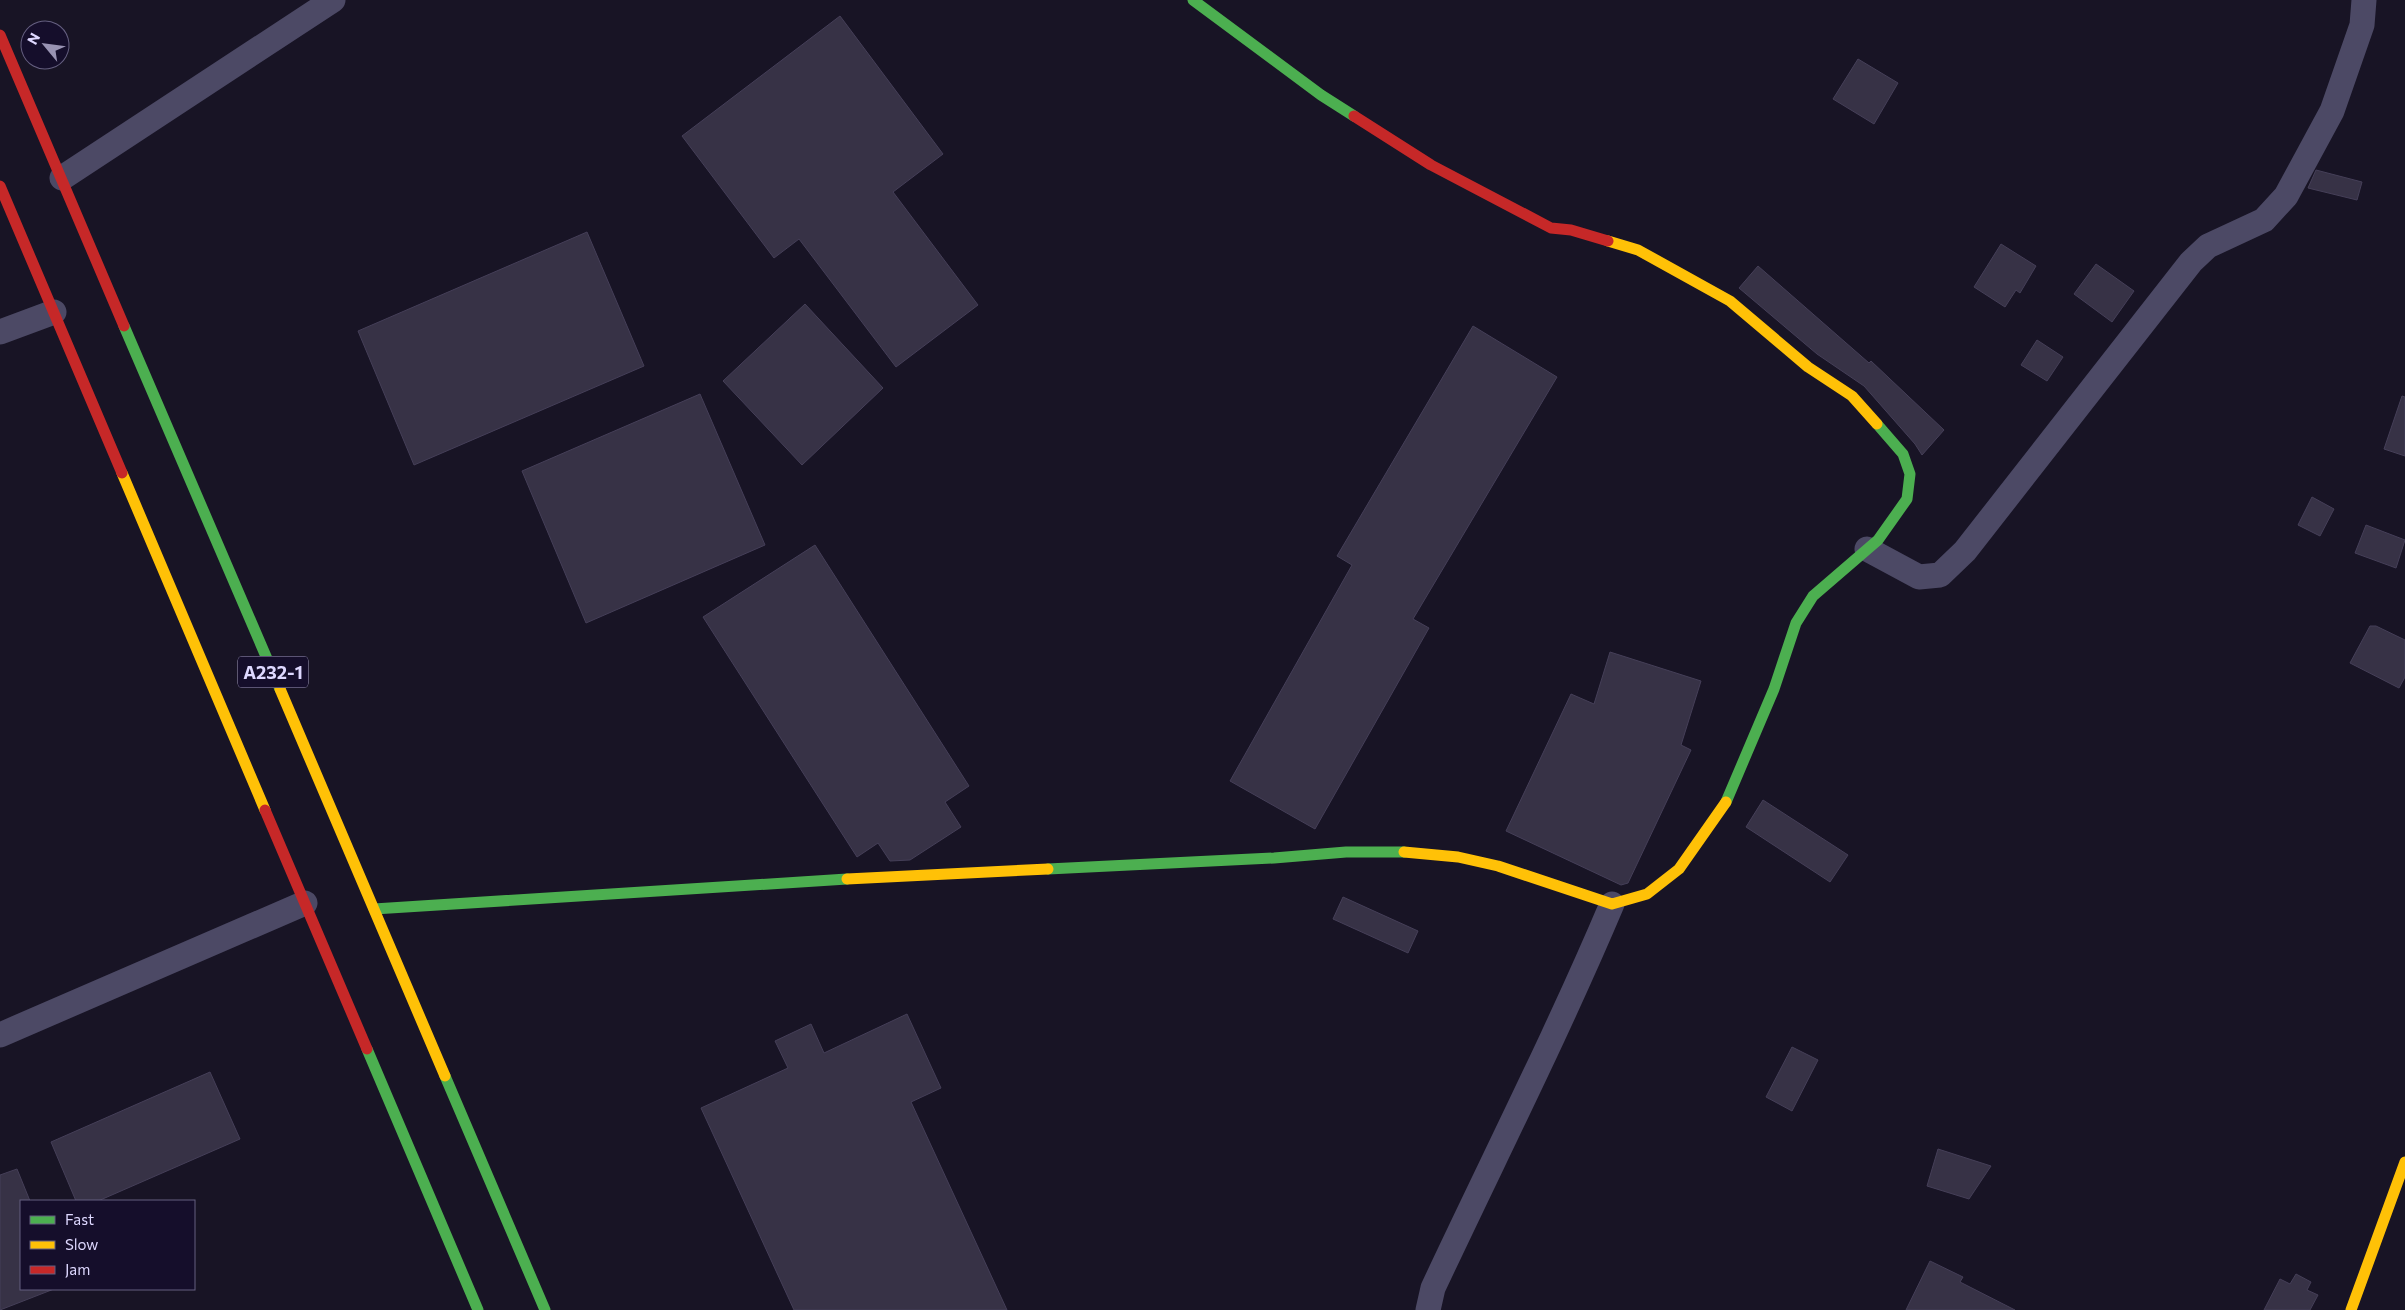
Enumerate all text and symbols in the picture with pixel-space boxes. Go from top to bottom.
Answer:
north arrow [20,20,70,70]
text: N [23,30,43,47]
road number: A232-1 [238,656,308,688]
legend [20,1200,195,1290]
text: Fast [65,1210,94,1228]
text: Slow [65,1235,98,1253]
text: Jam [65,1260,90,1278]

